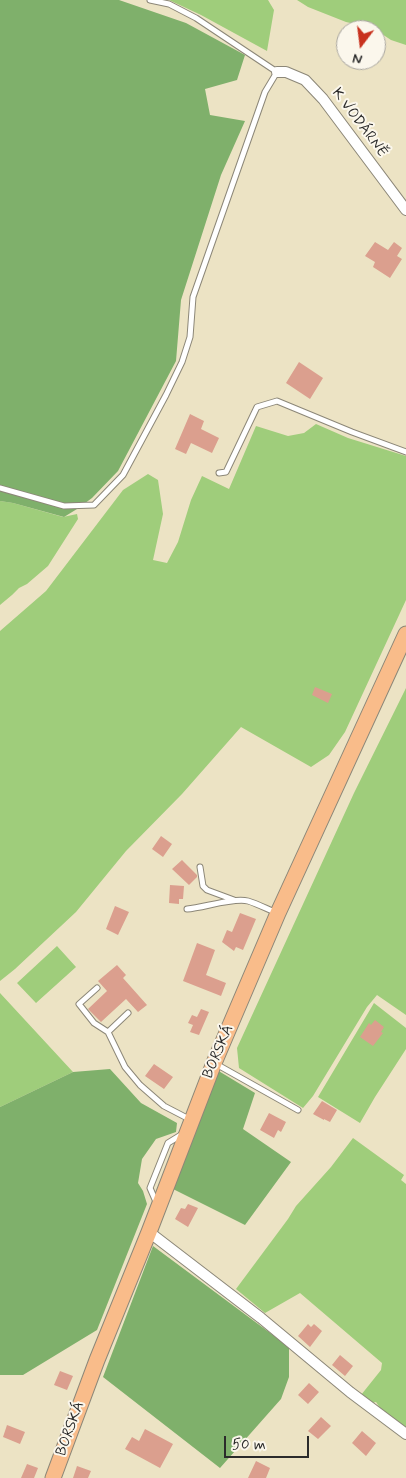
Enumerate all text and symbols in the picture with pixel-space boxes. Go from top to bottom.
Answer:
north arrow [336,20,386,70]
text: N [351,49,364,68]
street label: K VODÁRNĚ [327,85,391,161]
street label: BORSKÁ [200,1022,238,1082]
street label: BORSKÁ [53,1399,89,1459]
scale bar [226,1426,311,1458]
text: 50 m [232,1435,266,1455]

